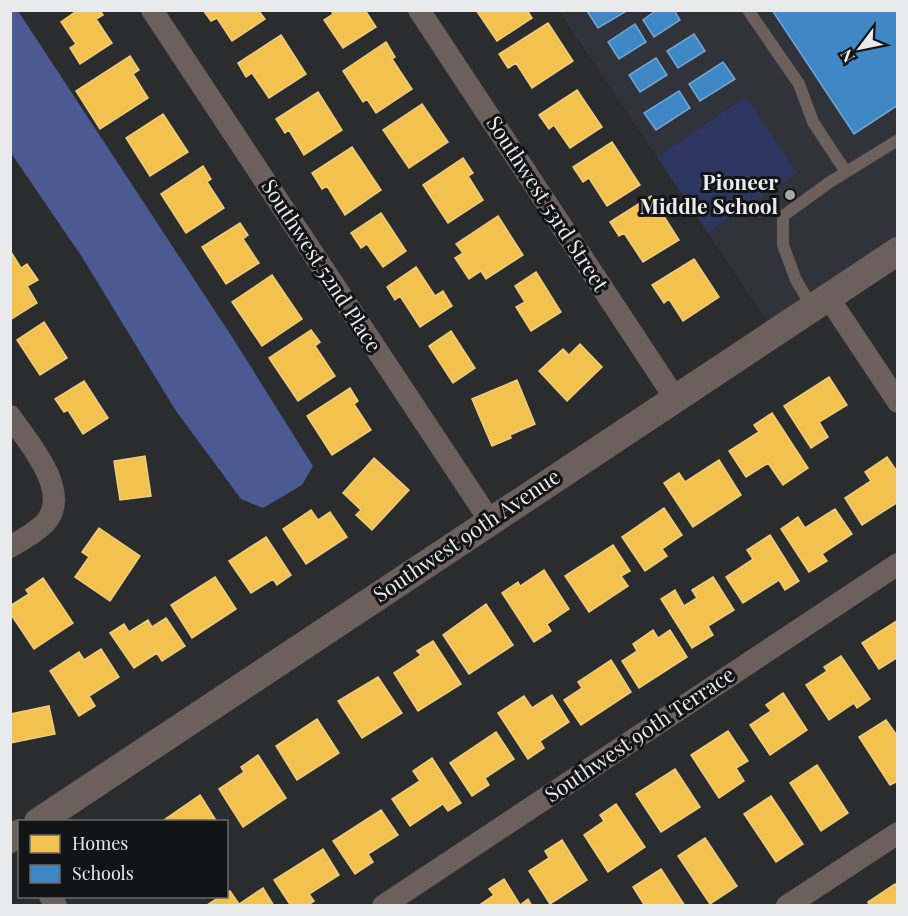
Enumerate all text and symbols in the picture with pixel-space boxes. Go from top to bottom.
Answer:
north arrow [830,18,890,78]
text: N [835,45,859,67]
street label: Southwest 53rd Street [481,110,616,296]
place label: Pioneer Middle School [640,167,778,219]
street label: Southwest 52nd Place [256,173,389,357]
marker: Pioneer Middle School [783,188,797,202]
street label: Southwest 90th Avenue [367,461,565,607]
street label: Southwest 90th Terrace [538,659,739,807]
legend [18,820,228,898]
text: Homes [72,831,128,855]
text: Schools [72,861,134,885]

